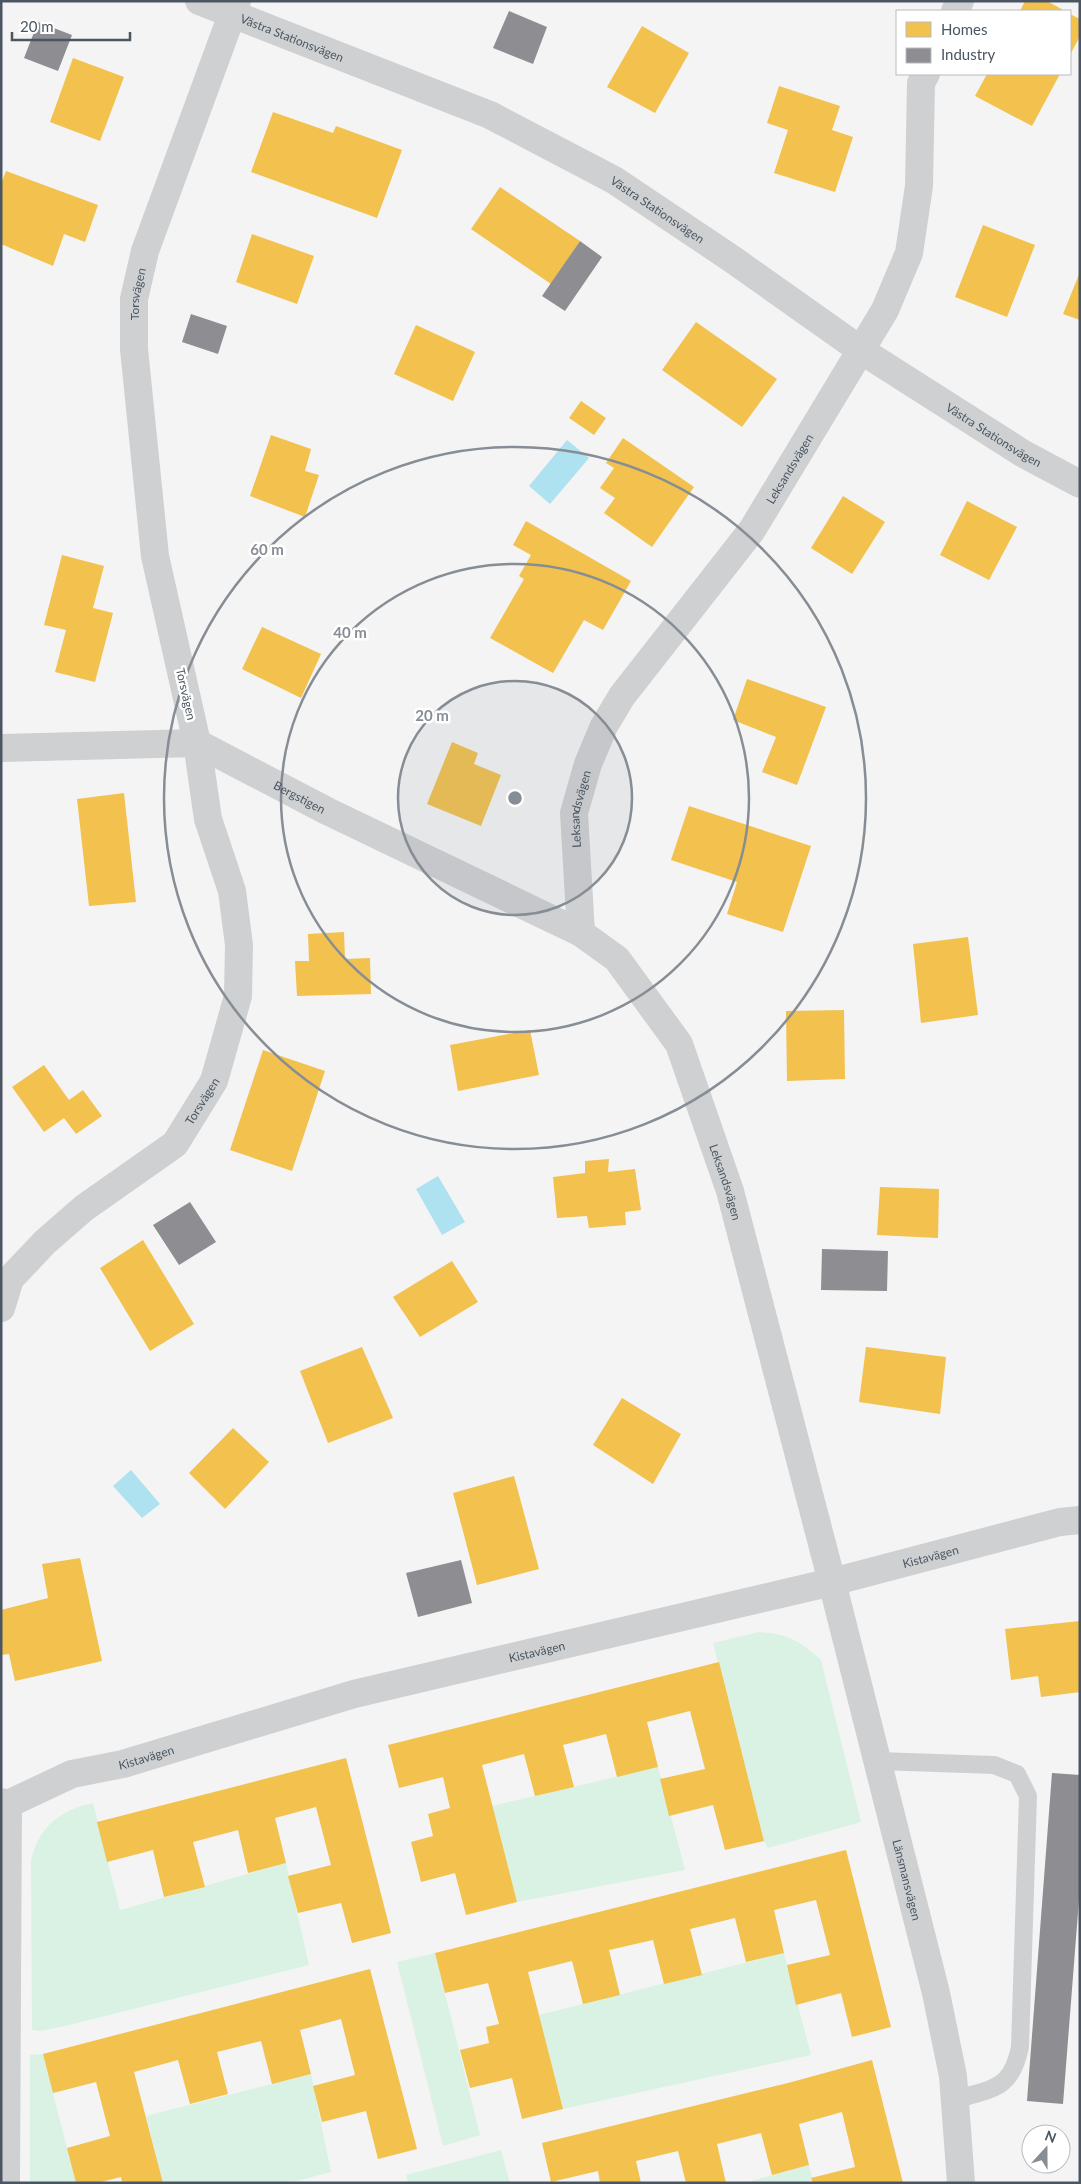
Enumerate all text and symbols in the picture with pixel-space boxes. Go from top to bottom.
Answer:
scale bar [12,10,130,42]
street label: Västra Stationsvägen [238,10,346,65]
legend [896,10,1071,75]
text: 20 m [20,17,54,35]
text: Homes [941,20,987,38]
text: Industry [941,45,996,63]
street label: Västra Stationsvägen [608,172,707,246]
street label: Torsvägen [127,266,148,320]
street label: Västra Stationsvägen [943,399,1044,470]
street label: Leksandsvägen [762,431,816,506]
text: 60 m [250,540,284,558]
text: 40 m [333,623,367,641]
street label: Torsvägen [173,666,199,722]
text: 20 m [415,706,449,724]
street label: Leksandsvägen [566,768,593,848]
street label: Bergstigen [271,777,328,816]
centre of rings [506,789,524,807]
street label: Torsvägen [181,1074,222,1127]
street label: Leksandsvägen [707,1142,745,1222]
street label: Kistavägen [901,1542,960,1571]
street label: Kistavägen [507,1637,566,1665]
street label: Kistavägen [117,1742,176,1772]
street label: Länsmansvägen [890,1838,925,1922]
north arrow [1021,2124,1071,2174]
text: N [1043,2127,1059,2146]

